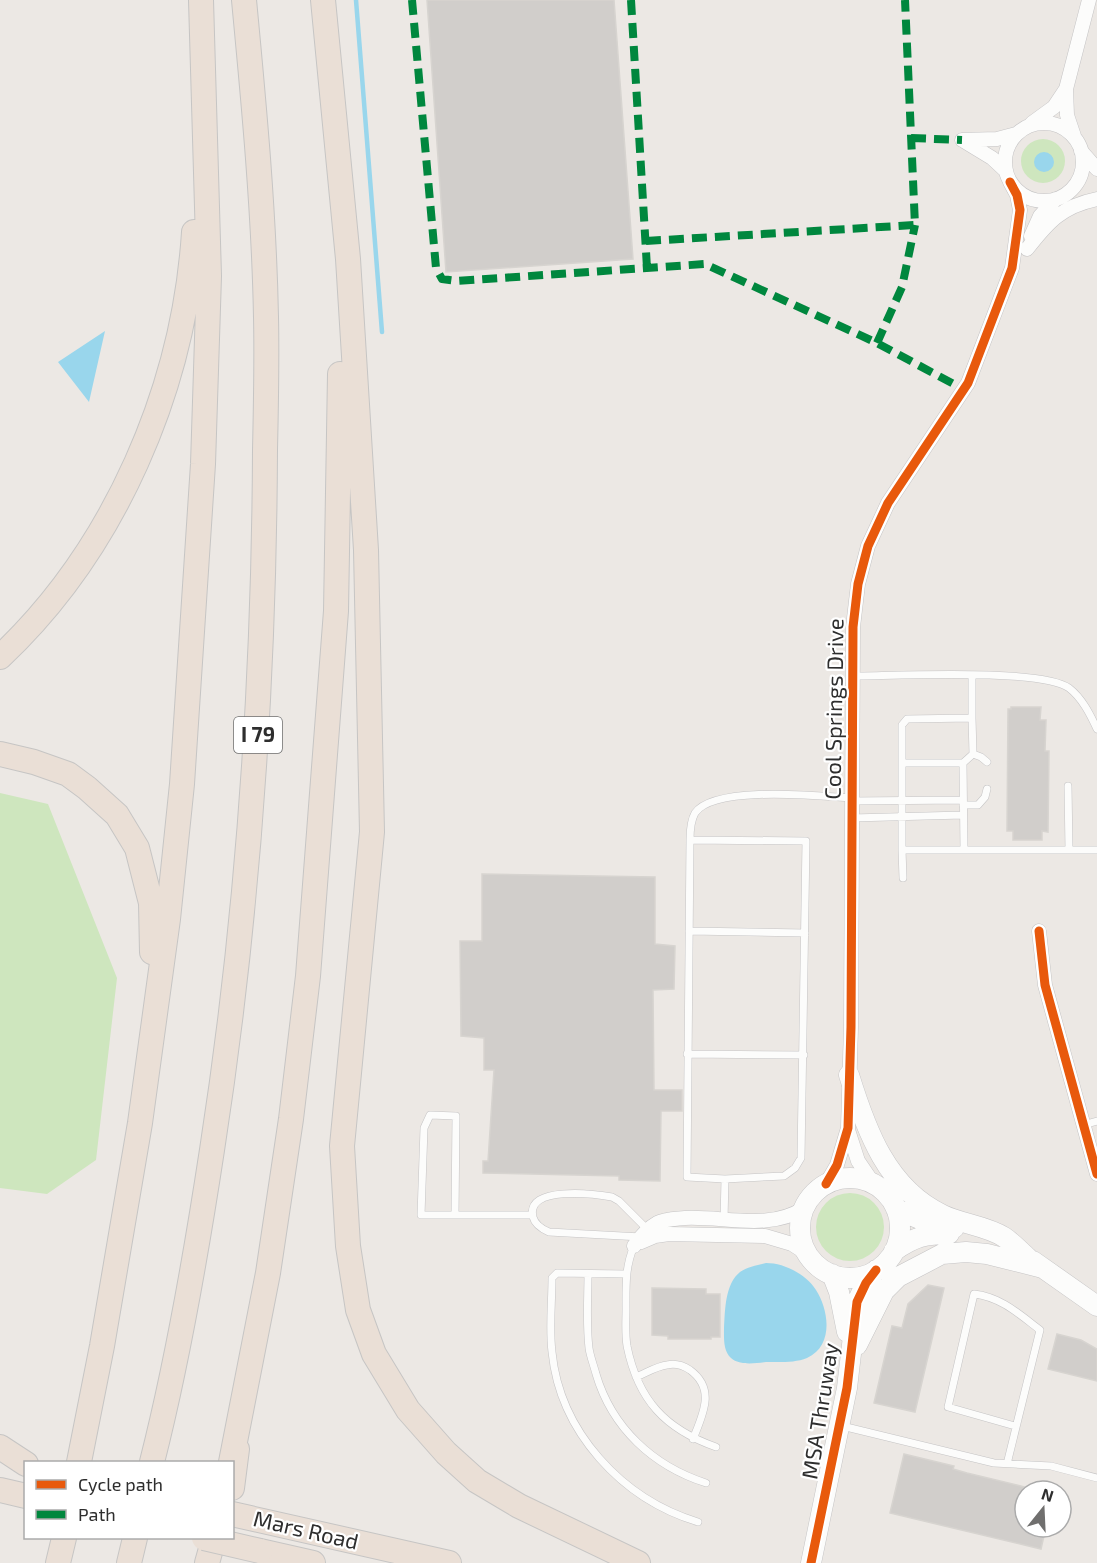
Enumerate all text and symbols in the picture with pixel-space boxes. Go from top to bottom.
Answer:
street label: Cool Springs Drive [818,618,848,800]
road number: I 79 [234,717,282,753]
street label: MSA Thruway [795,1340,843,1481]
legend [24,1461,234,1539]
text: Cycle path [78,1473,163,1495]
north arrow [1013,1479,1073,1539]
text: N [1039,1483,1056,1505]
text: Path [78,1503,116,1525]
street label: Mars Road [251,1504,361,1554]

